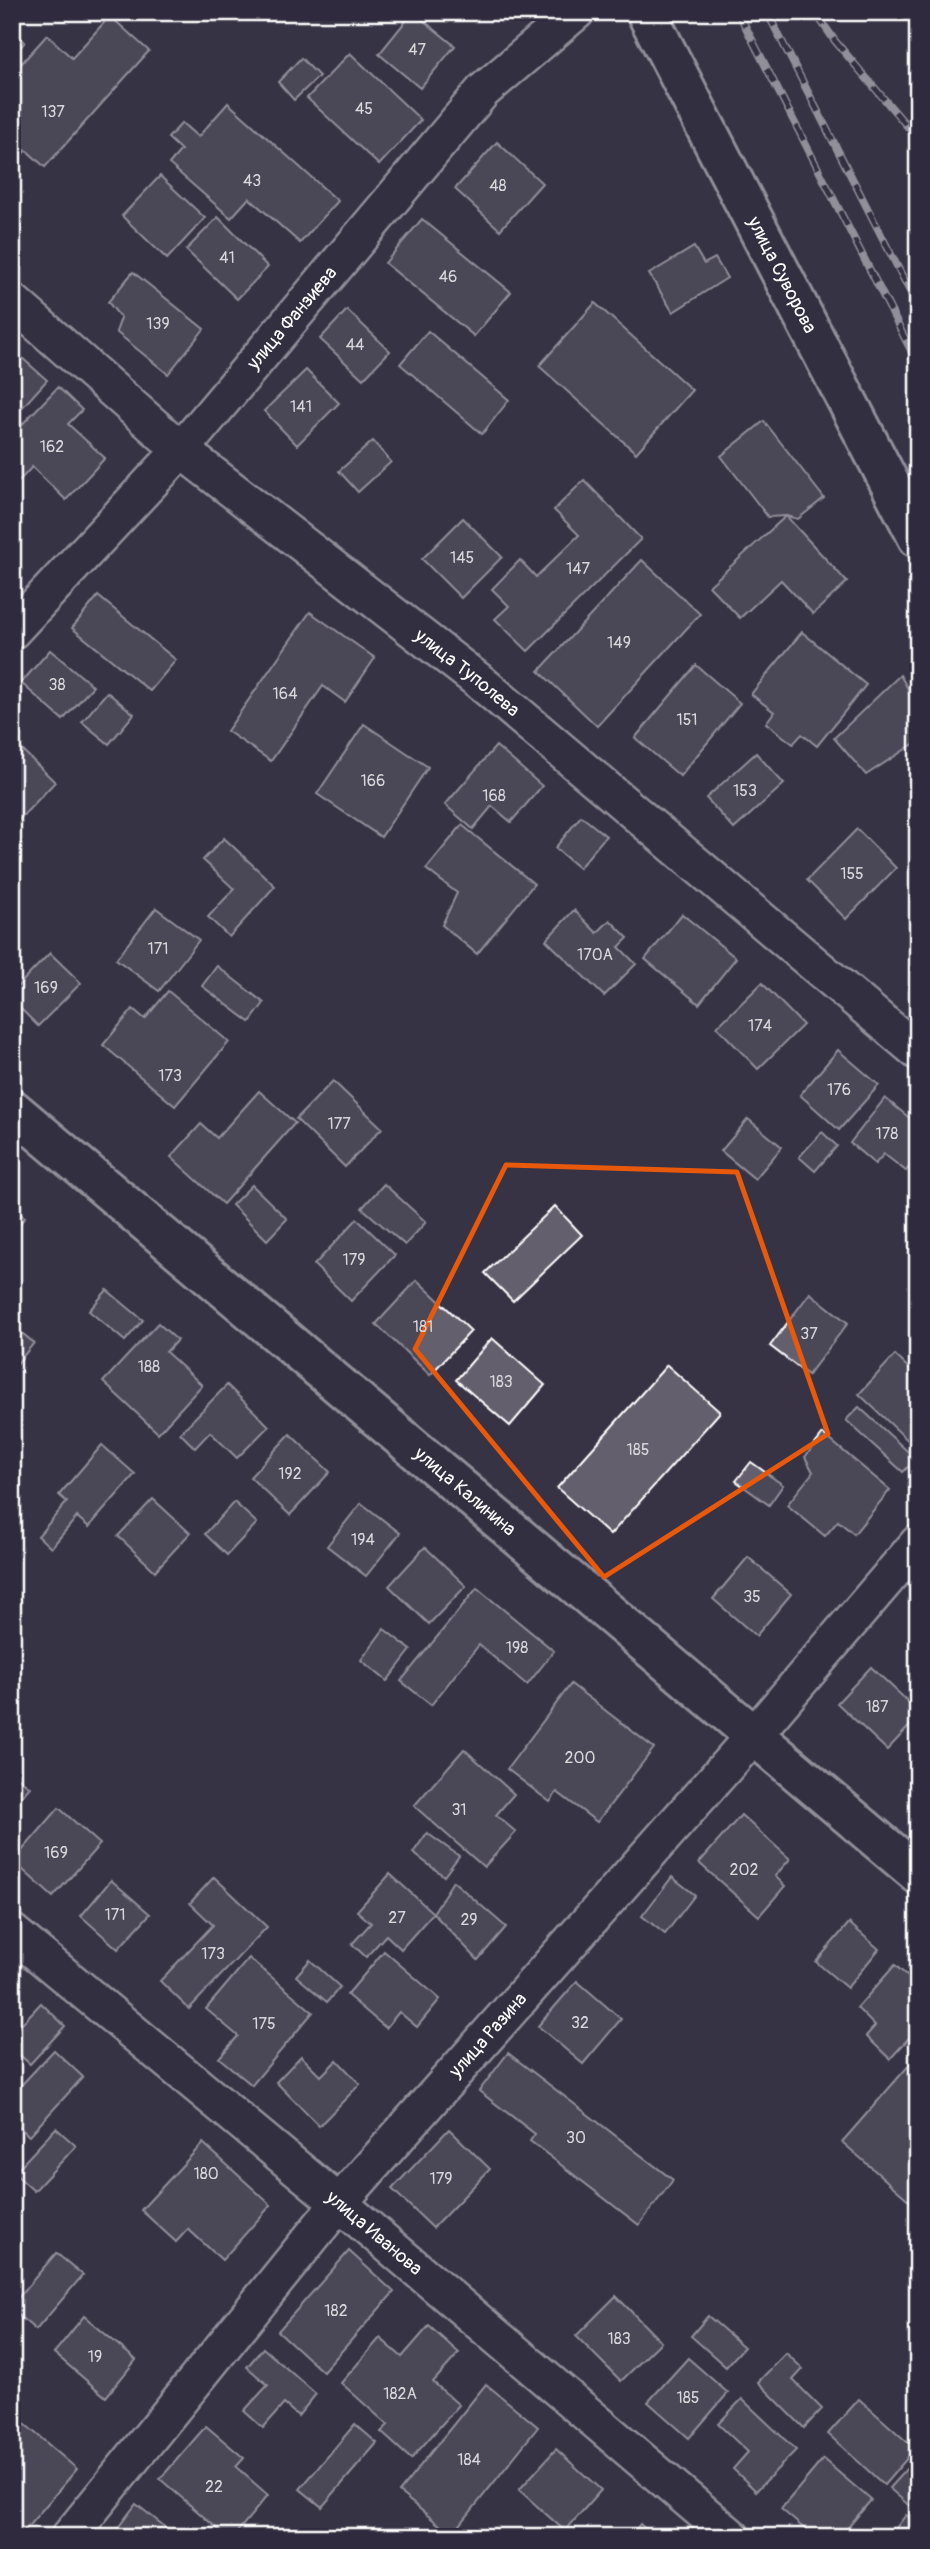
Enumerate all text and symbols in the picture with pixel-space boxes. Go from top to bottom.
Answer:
house number: 47 [408,40,426,60]
house number: 45 [355,99,373,119]
house number: 137 [41,102,65,122]
house number: 43 [243,171,261,191]
house number: 48 [489,176,507,196]
street label: улица Суворова [741,212,822,338]
house number: 41 [219,248,235,268]
street label: улица Фанзиева [241,261,342,375]
house number: 46 [439,267,457,287]
house number: 139 [146,314,170,334]
house number: 44 [346,335,364,355]
house number: 141 [290,397,312,417]
house number: 162 [40,437,64,457]
house number: 145 [450,548,474,568]
house number: 147 [566,559,591,579]
street label: улица Туполева [409,623,525,722]
house number: 149 [607,633,631,653]
house number: 38 [49,675,66,695]
house number: 164 [273,684,297,704]
house number: 151 [676,710,698,730]
house number: 166 [361,771,385,791]
house number: 153 [733,781,757,801]
house number: 168 [482,786,506,806]
house number: 155 [840,864,864,884]
house number: 171 [148,939,168,959]
house number: 170А [577,945,613,965]
house number: 169 [34,978,58,998]
house number: 174 [748,1016,772,1036]
house number: 173 [158,1066,182,1086]
house number: 176 [827,1080,851,1100]
house number: 177 [327,1114,351,1134]
house number: 178 [876,1124,898,1144]
house number: 179 [343,1250,365,1270]
house number: 181 [413,1317,433,1337]
house number: 37 [800,1324,818,1344]
house number: 188 [138,1357,160,1377]
house number: 183 [489,1372,513,1392]
house number: 185 [627,1440,650,1460]
street label: улица Калинина [408,1441,521,1541]
house number: 192 [278,1464,302,1484]
house number: 194 [351,1530,375,1550]
house number: 35 [743,1587,761,1607]
house number: 198 [506,1638,528,1658]
house number: 187 [866,1697,889,1717]
house number: 200 [565,1748,595,1768]
house number: 31 [451,1800,467,1820]
house number: 169 [44,1843,68,1863]
house number: 202 [730,1860,758,1880]
house number: 171 [105,1905,125,1925]
house number: 27 [388,1908,406,1928]
house number: 29 [460,1910,478,1930]
house number: 173 [201,1944,225,1964]
street label: улица Разина [443,1987,532,2083]
house number: 32 [571,2013,589,2033]
house number: 175 [252,2014,276,2034]
house number: 30 [566,2128,586,2148]
house number: 180 [193,2164,219,2184]
house number: 179 [430,2169,452,2189]
street label: улица Иванова [320,2185,428,2281]
house number: 182 [324,2301,348,2321]
house number: 183 [607,2329,631,2349]
house number: 19 [88,2347,102,2367]
house number: 182А [383,2384,417,2404]
house number: 185 [677,2388,700,2408]
house number: 184 [457,2450,481,2470]
house number: 22 [205,2477,223,2497]

